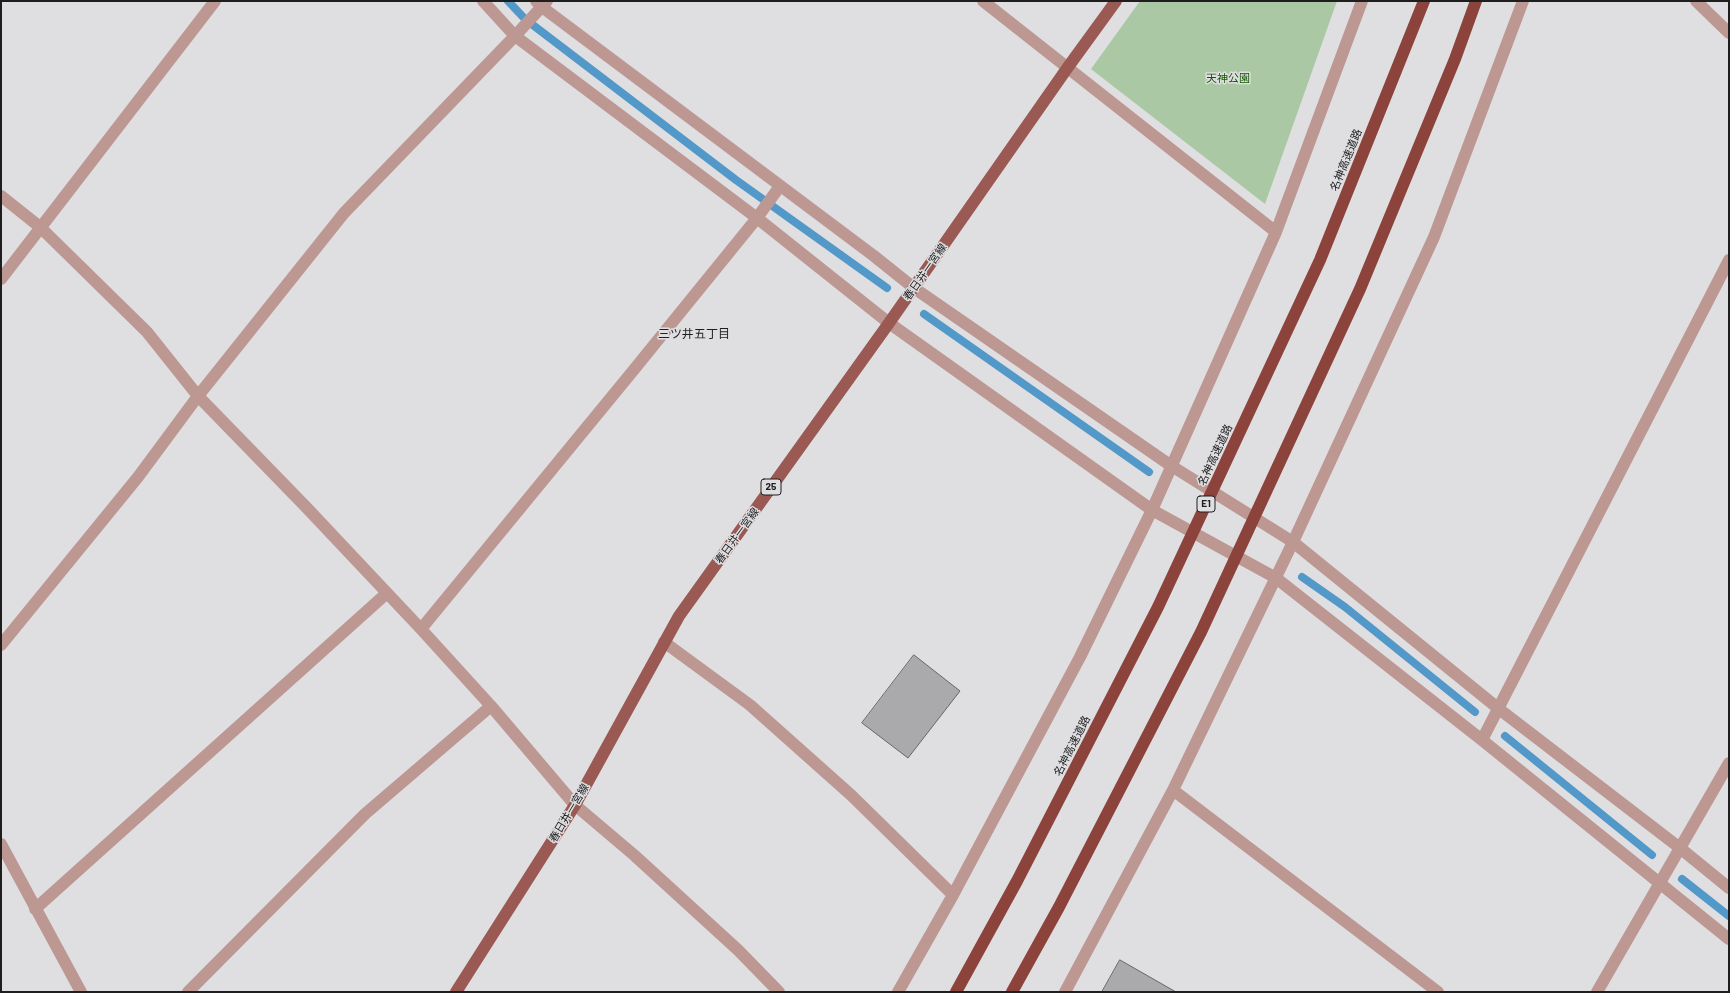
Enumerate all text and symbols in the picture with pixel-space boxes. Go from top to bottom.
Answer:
park label: 天神公園 [1206,71,1250,85]
street label: 名神高速道路 [1328,127,1364,193]
street label: 春日井一宮線 [901,241,949,303]
district label: 三ツ井五丁目 [658,327,730,341]
street label: 名神高速道路 [1195,422,1235,488]
road number: 25 [761,479,781,495]
road number: E1 [1197,496,1215,512]
street label: 春日井一宮線 [712,505,762,567]
street label: 名神高速道路 [1051,714,1093,778]
street label: 春日井一宮線 [546,781,592,845]

